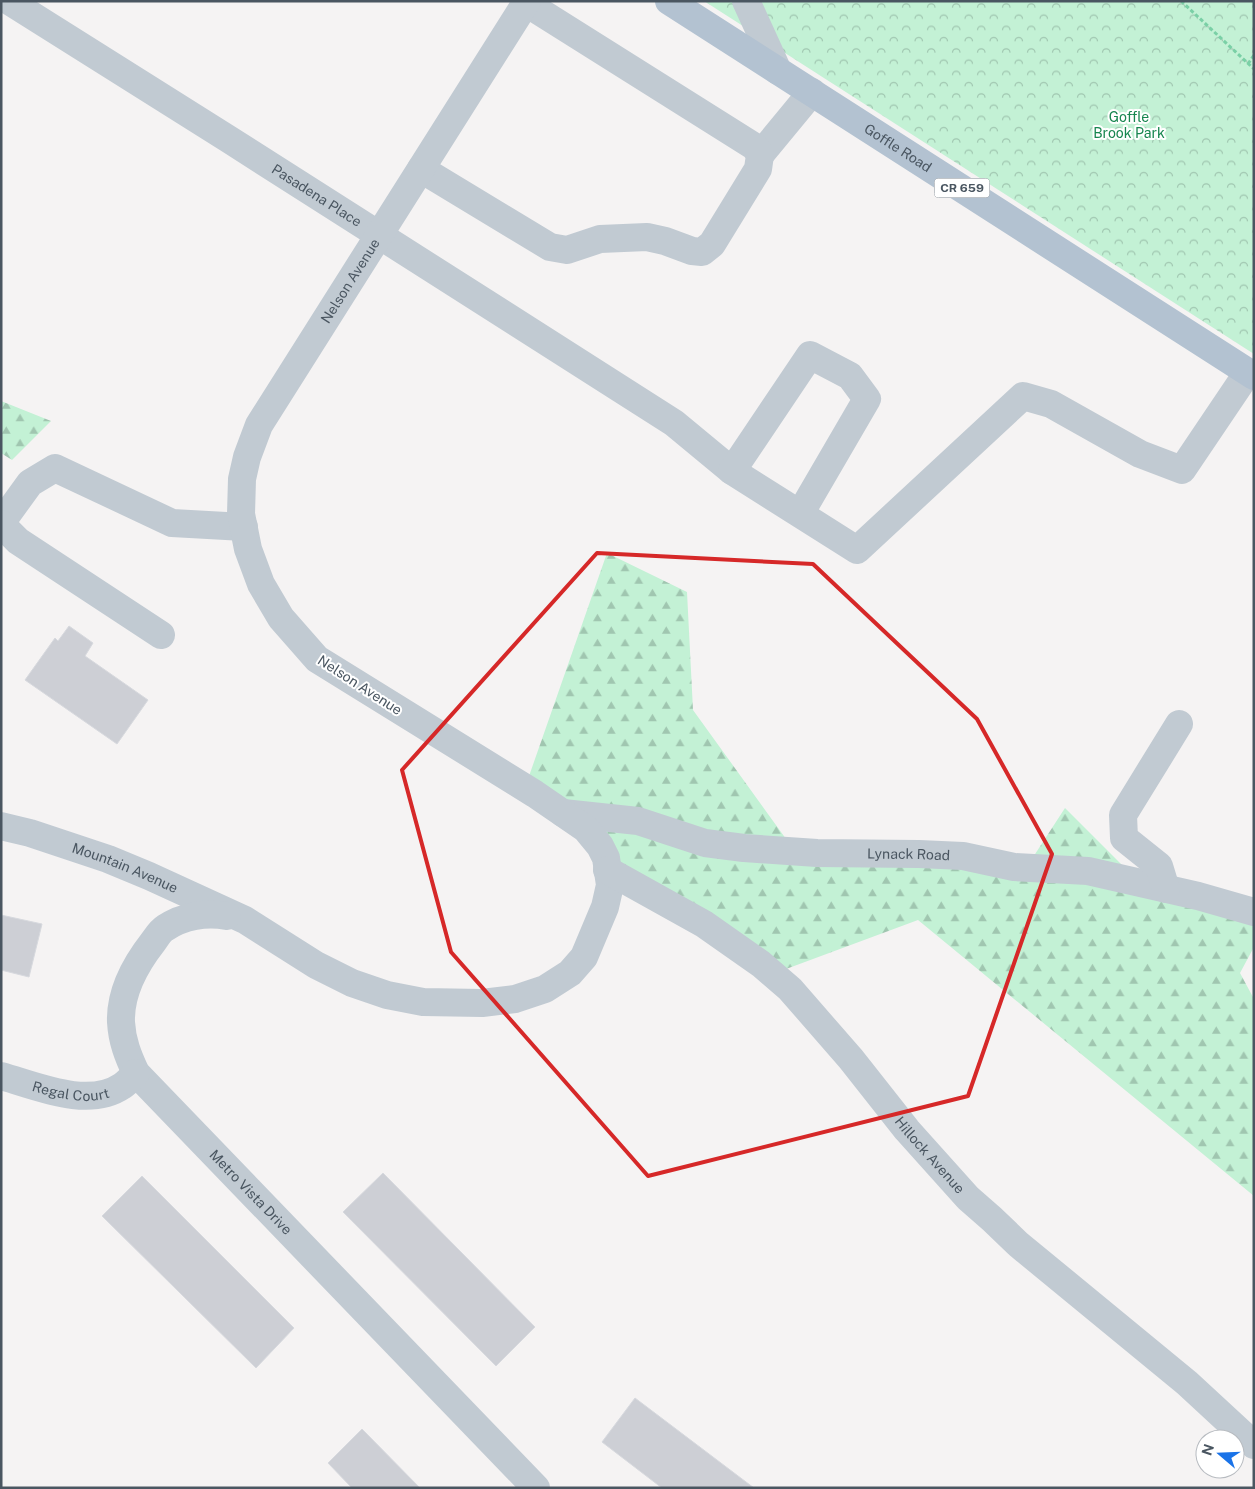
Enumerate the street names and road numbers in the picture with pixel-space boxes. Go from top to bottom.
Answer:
street label: Goffle Road [861,120,935,175]
street label: Pasadena Place [269,161,365,230]
road number: CR 659 [934,178,990,198]
street label: Nelson Avenue [317,235,383,326]
street label: Nelson Avenue [315,652,405,718]
street label: Mountain Avenue [70,840,180,896]
street label: Lynack Road [867,845,950,863]
street label: Regal Court [30,1078,111,1104]
street label: Hillock Avenue [892,1113,968,1197]
street label: Metro Vista Drive [206,1146,295,1238]

